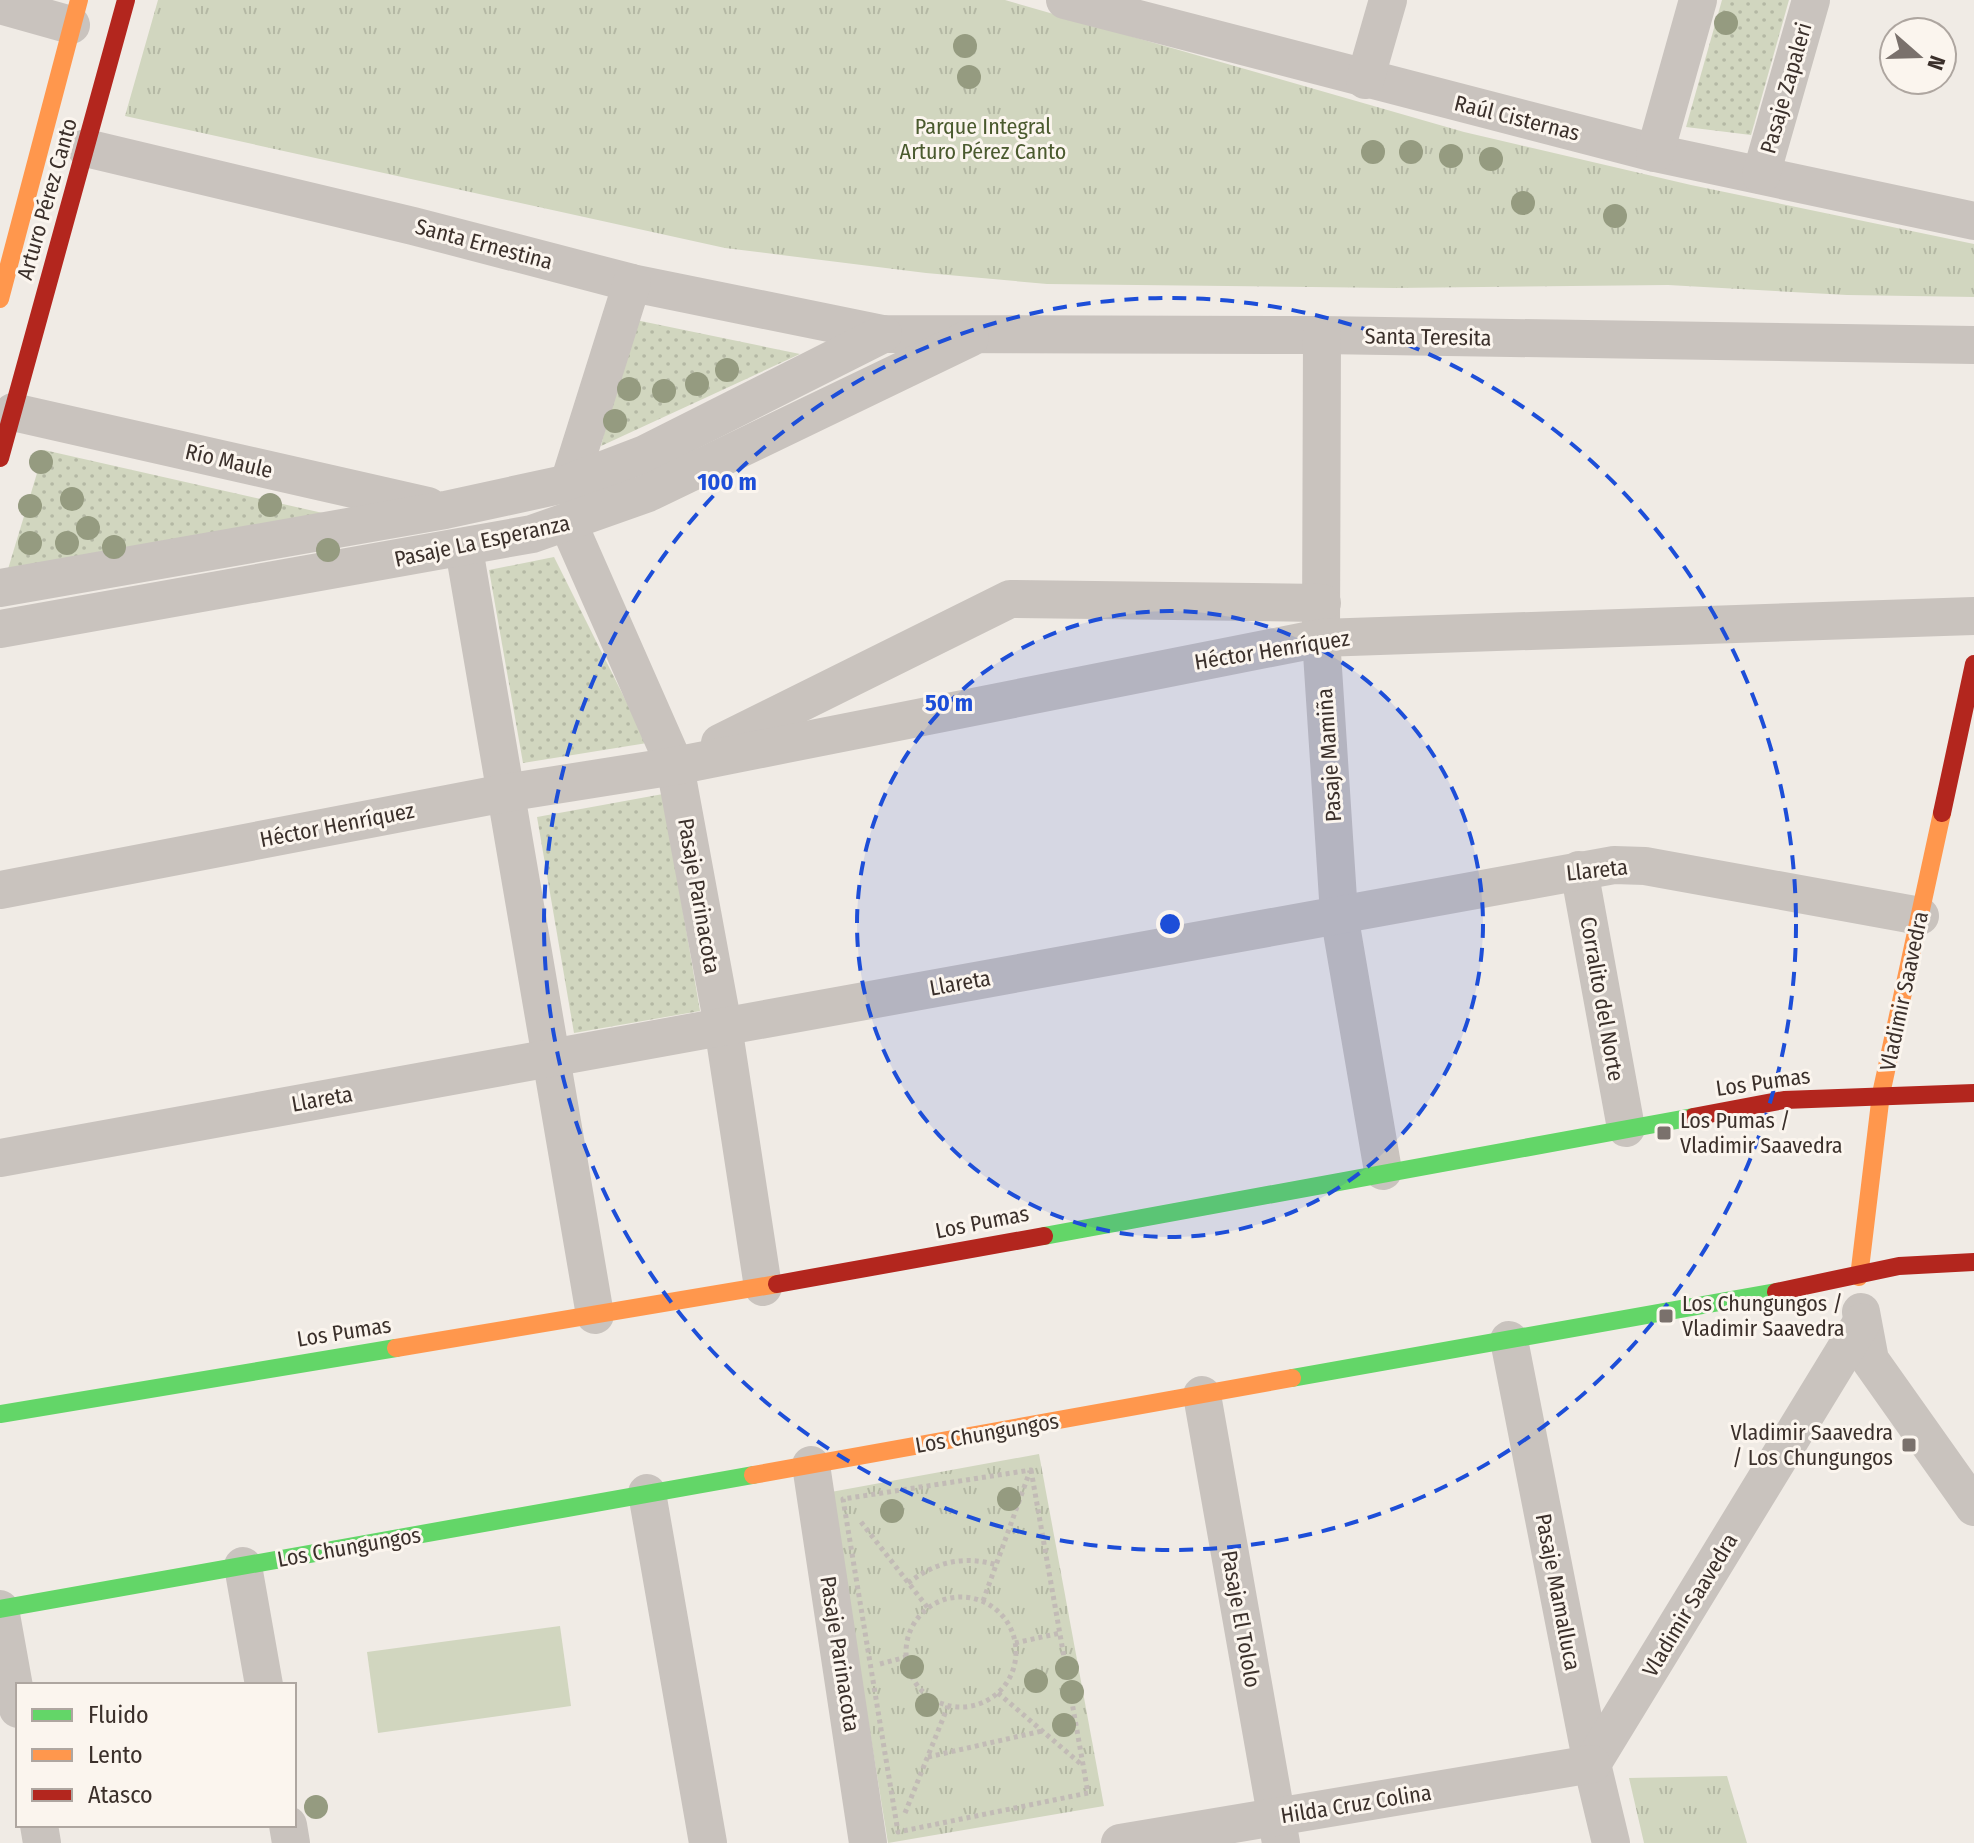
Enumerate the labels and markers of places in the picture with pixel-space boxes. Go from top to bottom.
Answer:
centre of rings [1156,910,1184,938]
place label: Los Pumas / Vladimir Saavedra [1680,1107,1843,1159]
marker: Los Pumas / Vladimir Saavedra [1655,1124,1673,1142]
place label: Los Chungungos / Vladimir Saavedra [1682,1290,1845,1342]
marker: Los Chungungos / Vladimir Saavedra [1657,1307,1675,1325]
place label: Vladimir Saavedra / Los Chungungos [1731,1419,1893,1471]
marker: Vladimir Saavedra / Los Chungungos [1900,1436,1918,1454]

